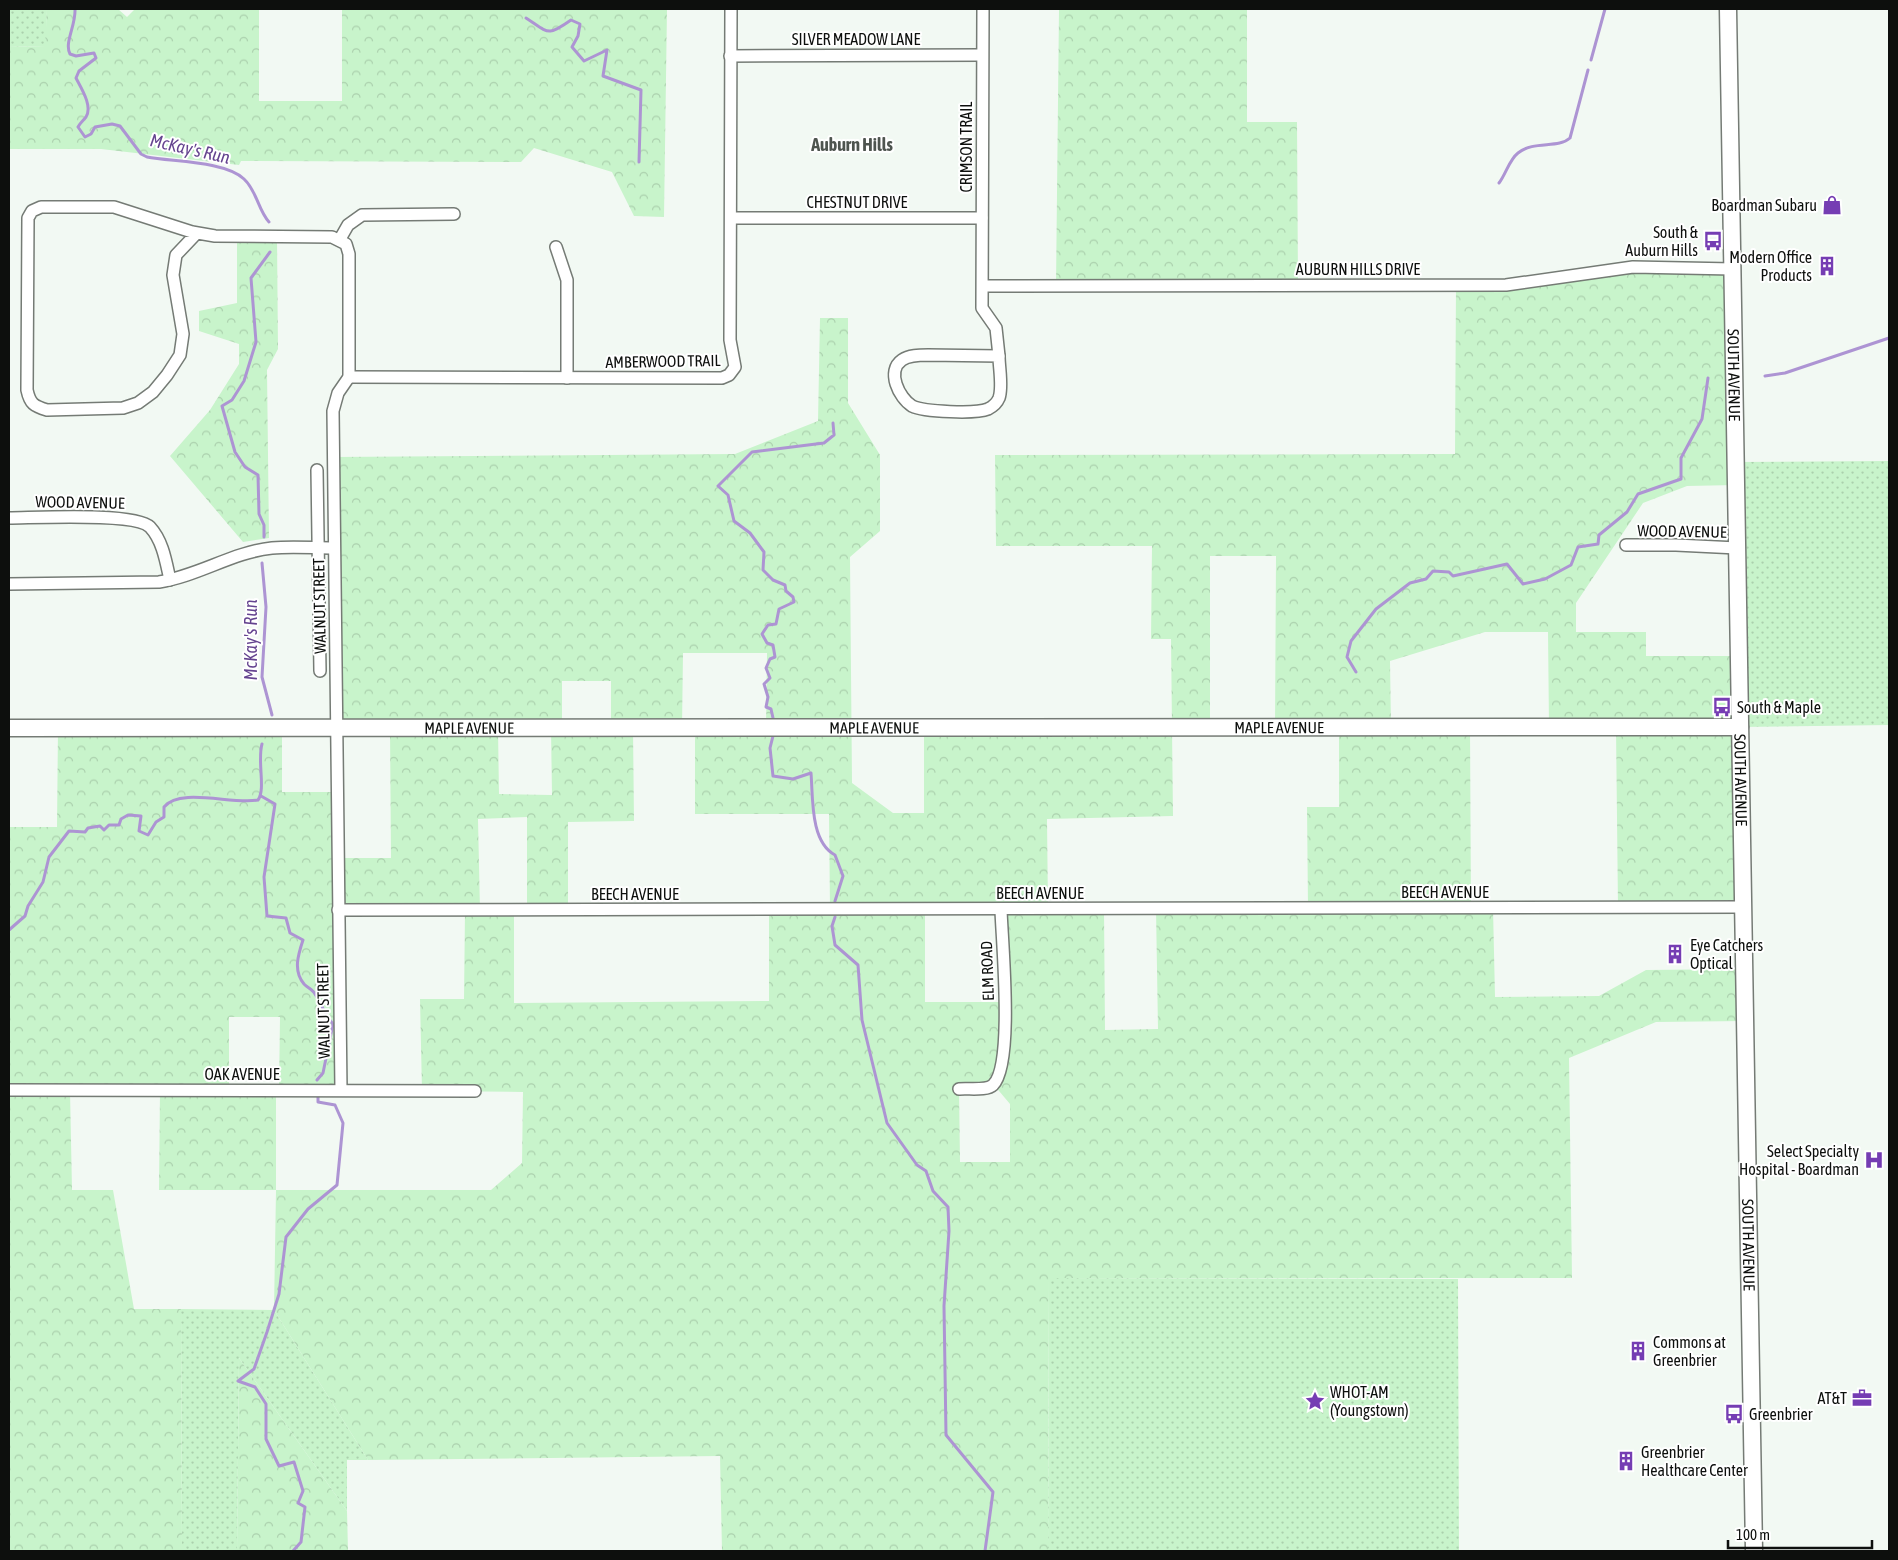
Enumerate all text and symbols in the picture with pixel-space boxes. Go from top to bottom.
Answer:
street label: SILVER MEADOW LANE [792,30,920,48]
street label: CRIMSON TRAIL [957,101,975,192]
water label: McKay's Run [148,129,232,168]
district label: Auburn Hills [810,134,894,155]
street label: CHESTNUT DRIVE [807,193,908,211]
shop icon: Boardman Subaru [1821,194,1843,216]
place label: Boardman Subaru [1711,196,1817,214]
place label: South & Auburn Hills [1625,223,1699,259]
bus stop icon: South & Auburn Hills [1702,230,1724,252]
place label: Modern Office Products [1729,248,1812,284]
building icon: Modern Office Products [1816,255,1838,277]
street label: AUBURN HILLS DRIVE [1296,260,1420,278]
street label: SOUTH AVENUE [1724,329,1744,421]
street label: AMBERWOOD TRAIL [605,351,722,371]
street label: WOOD AVENUE [35,492,125,512]
street label: WOOD AVENUE [1637,521,1727,541]
street label: WALNUT STREET [309,558,329,654]
water label: McKay's Run [240,599,261,681]
bus stop icon: South & Maple [1711,696,1733,718]
place label: South & Maple [1737,698,1821,717]
street label: MAPLE AVENUE [829,718,919,737]
street label: MAPLE AVENUE [1234,718,1324,736]
street label: MAPLE AVENUE [424,719,514,737]
street label: SOUTH AVENUE [1731,734,1751,826]
street label: BEECH AVENUE [1401,883,1489,901]
street label: BEECH AVENUE [996,884,1084,902]
street label: BEECH AVENUE [591,885,679,903]
place label: Eye Catchers Optical [1690,936,1763,973]
street label: ELM ROAD [977,941,997,1001]
building icon: Eye Catchers Optical [1664,943,1686,965]
street label: WALNUT STREET [313,963,333,1059]
street label: OAK AVENUE [204,1065,280,1083]
place label: Select Specialty Hospital - Boardman [1739,1142,1859,1179]
hospital icon: Select Specialty Hospital - Boardman [1863,1149,1885,1171]
street label: SOUTH AVENUE [1739,1199,1759,1291]
place label: Commons at Greenbrier [1653,1333,1726,1369]
building icon: Commons at Greenbrier [1627,1340,1649,1362]
place label: WHOT-AM (Youngstown) [1330,1383,1409,1420]
office icon: AT&T [1851,1387,1873,1409]
place label: AT&T [1817,1389,1847,1407]
place icon: WHOT-AM (Youngstown) [1304,1390,1326,1412]
bus stop icon: Greenbrier [1723,1403,1745,1425]
place label: Greenbrier [1749,1405,1813,1423]
place label: Greenbrier Healthcare Center [1641,1443,1748,1479]
building icon: Greenbrier Healthcare Center [1615,1450,1637,1472]
scale bar [1728,1518,1872,1550]
text: 100 m [1736,1526,1770,1543]

